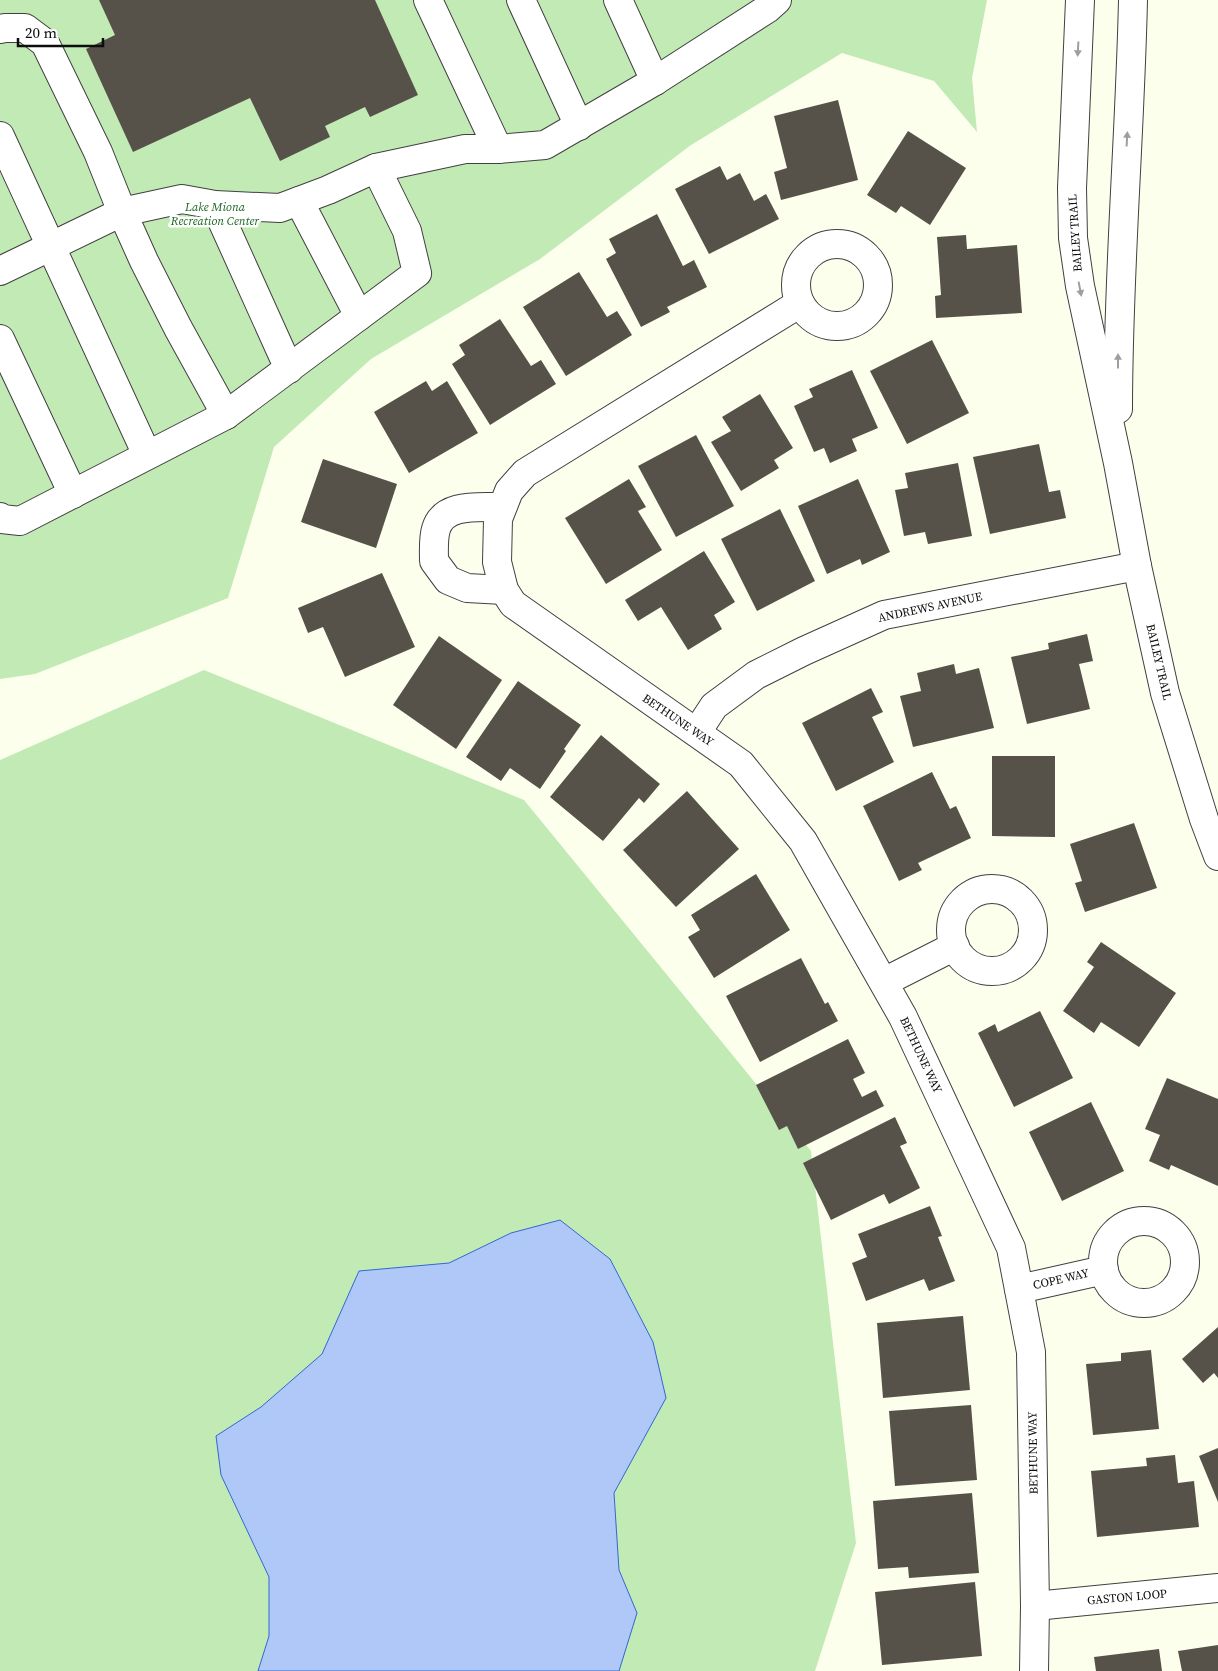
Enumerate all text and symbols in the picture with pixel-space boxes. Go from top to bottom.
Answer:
scale bar [18,15,102,47]
text: 20 m [25,22,57,43]
one-way arrow [1073,41,1081,57]
one-way arrow [1123,131,1131,147]
street label: BAILEY TRAIL [1064,194,1086,272]
park label: Lake Miona Recreation Center [170,199,260,229]
one-way arrow [1077,281,1085,297]
one-way arrow [1114,353,1122,369]
street label: ANDREWS AVENUE [876,588,984,626]
street label: BAILEY TRAIL [1142,622,1176,702]
street label: BETHUNE WAY [639,690,717,750]
street label: BETHUNE WAY [896,1014,946,1096]
street label: COPE WAY [1031,1265,1091,1293]
street label: BETHUNE WAY [1024,1411,1042,1495]
street label: GASTON LOOP [1087,1586,1167,1608]

